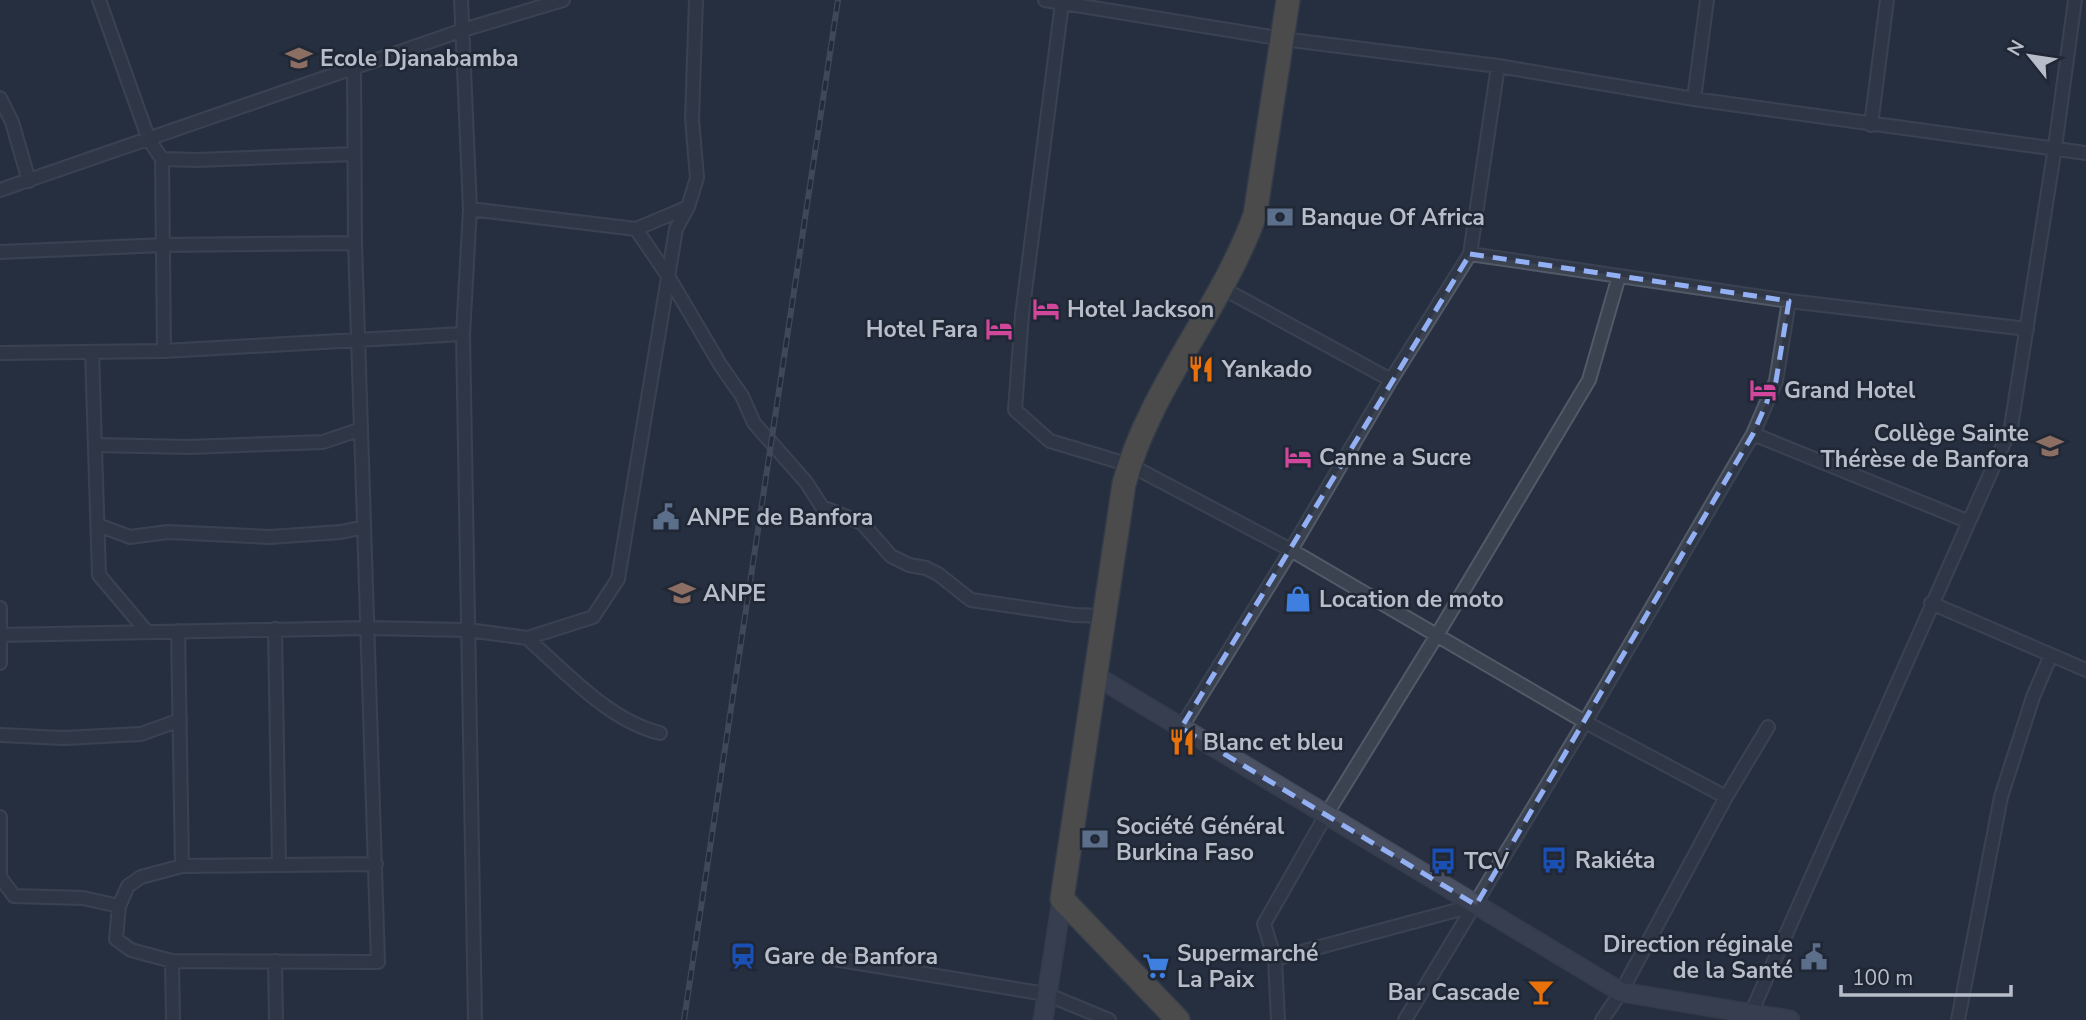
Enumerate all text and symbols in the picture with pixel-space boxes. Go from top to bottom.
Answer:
north arrow [1995,21,2065,91]
text: N [2001,35,2031,61]
school or university icon: Ecole Djanabamba [284,43,314,73]
place label: Ecole Djanabamba [320,43,518,74]
bank icon: Banque Of Africa [1265,202,1295,232]
place label: Banque Of Africa [1301,202,1485,233]
hotel icon: Hotel Jackson [1031,294,1061,324]
place label: Hotel Jackson [1067,294,1214,325]
place label: Hotel Fara [866,314,978,345]
hotel icon: Hotel Fara [984,314,1014,344]
restaurant icon: Yankado [1186,354,1216,384]
place label: Yankado [1221,354,1312,385]
hotel icon: Grand Hotel [1748,375,1778,405]
place label: Grand Hotel [1784,375,1916,406]
place label: Collège Sainte Thérèse de Banfora [1820,418,2029,475]
school or university icon: Collège Sainte Thérèse de Banfora [2035,431,2065,461]
hotel icon: Canne a Sucre [1283,442,1313,472]
place label: Canne a Sucre [1319,442,1471,473]
public building icon: ANPE de Banfora [651,502,681,532]
place label: ANPE de Banfora [687,502,873,533]
school or university icon: ANPE [667,578,697,608]
place label: ANPE [703,578,766,609]
shop icon: Location de moto [1283,584,1313,614]
place label: Location de moto [1319,584,1504,615]
restaurant icon: Blanc et bleu [1167,727,1197,757]
place label: Blanc et bleu [1203,727,1344,758]
place label: Société Général Burkina Faso [1116,811,1285,868]
bank icon: Société Général Burkina Faso [1080,824,1110,854]
bus stop icon: Rakiéta [1539,845,1569,875]
place label: Rakiéta [1575,845,1655,876]
bus stop icon: TCV [1428,846,1458,876]
place label: TCV [1464,846,1509,877]
place label: Direction réginale de la Santé [1603,929,1793,986]
place label: Supermarché La Paix [1177,938,1318,995]
station icon: Gare de Banfora [728,941,758,971]
place label: Gare de Banfora [764,941,938,972]
public building icon: Direction réginale de la Santé [1799,942,1829,972]
supermarket icon: Supermarché La Paix [1141,951,1171,981]
scale bar [1841,954,2011,998]
text: 100 m [1852,964,1913,992]
place label: Bar Cascade [1388,977,1520,1008]
bar icon: Bar Cascade [1526,977,1556,1007]

